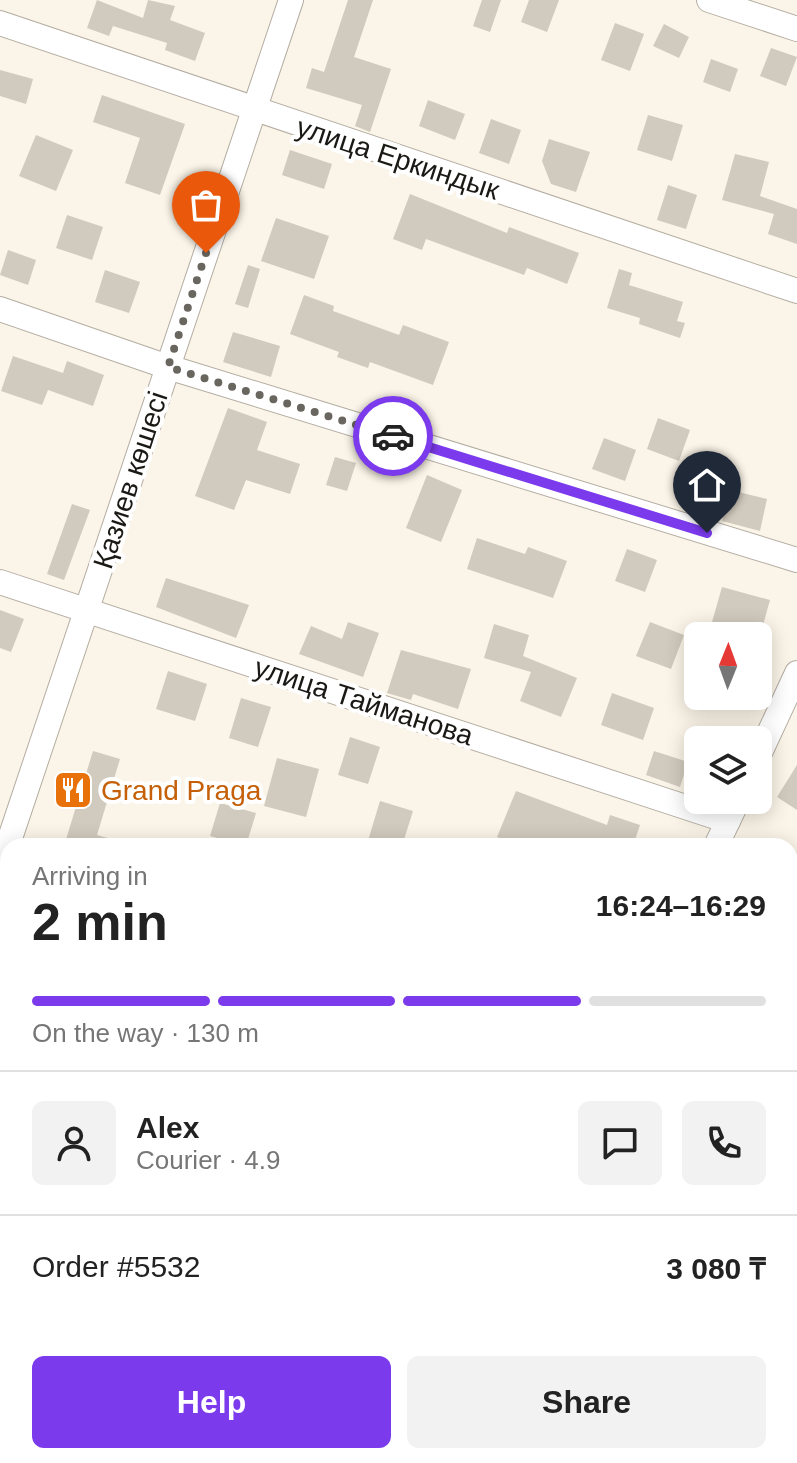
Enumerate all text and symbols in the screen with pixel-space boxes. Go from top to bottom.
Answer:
street label: улица Еркиндык [293,111,504,206]
pin [172,171,240,253]
icon: bag [184,183,228,227]
street label: Қазиев көшесі [87,388,174,573]
courier [353,396,433,476]
icon: car [371,414,415,458]
pin [673,451,741,533]
icon: home [685,463,729,507]
north arrow [684,622,772,710]
map controls [684,622,772,814]
street label: улица Тайманова [251,652,477,752]
button: layers [684,726,772,814]
restaurant icon: Grand Praga [52,769,94,811]
place label: Grand Praga [101,775,262,806]
text: Arriving in [32,861,148,891]
text: 16:24–16:29 [596,889,766,922]
text: 2 min [32,893,168,951]
text: On the way · 130 m [32,1018,259,1048]
button: person [32,1101,116,1185]
button: chat [578,1101,662,1185]
button: phone [682,1101,766,1185]
text: Alex [136,1111,199,1144]
text: Courier · 4.9 [136,1145,281,1175]
text: Order #5532 [32,1250,200,1283]
text: 3 080 ₸ [666,1252,766,1285]
button: Help [32,1356,391,1448]
button: Share [407,1356,766,1448]

